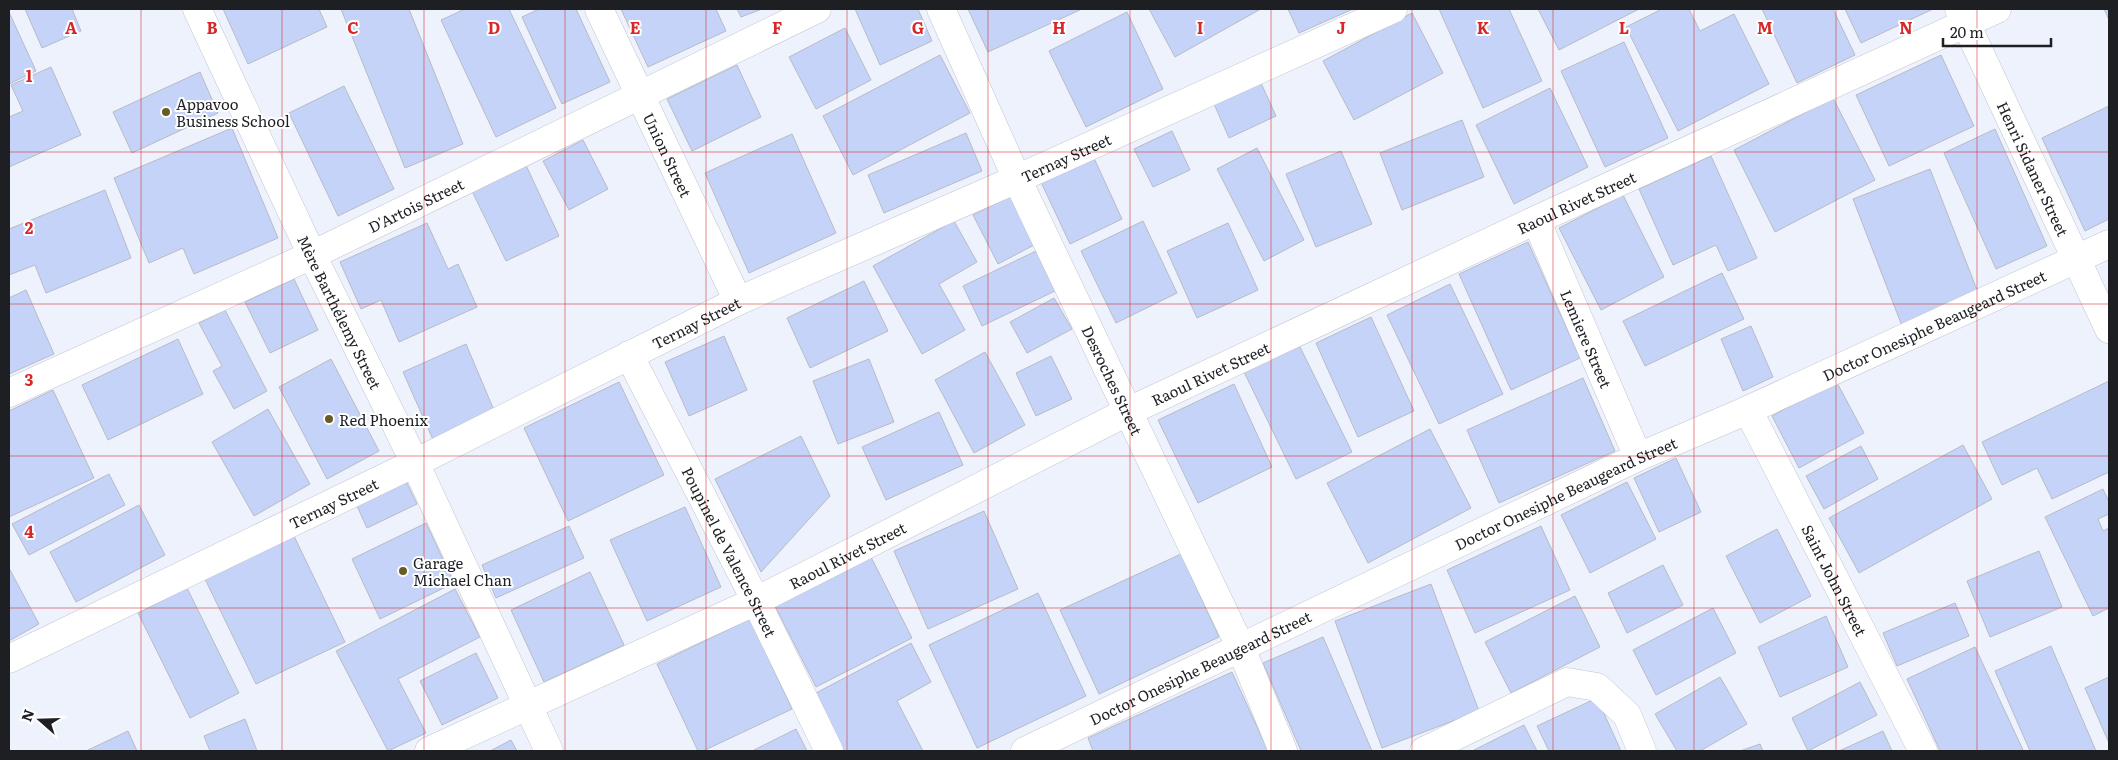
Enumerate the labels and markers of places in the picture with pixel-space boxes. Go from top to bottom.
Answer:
place label: Appavoo Business School [176,92,290,132]
marker: Appavoo Business School [160,106,172,118]
place label: Red Phoenix [339,408,429,431]
marker: Red Phoenix [323,413,335,425]
place label: Garage Michael Chan [413,551,512,591]
marker: Garage Michael Chan [397,565,409,577]

